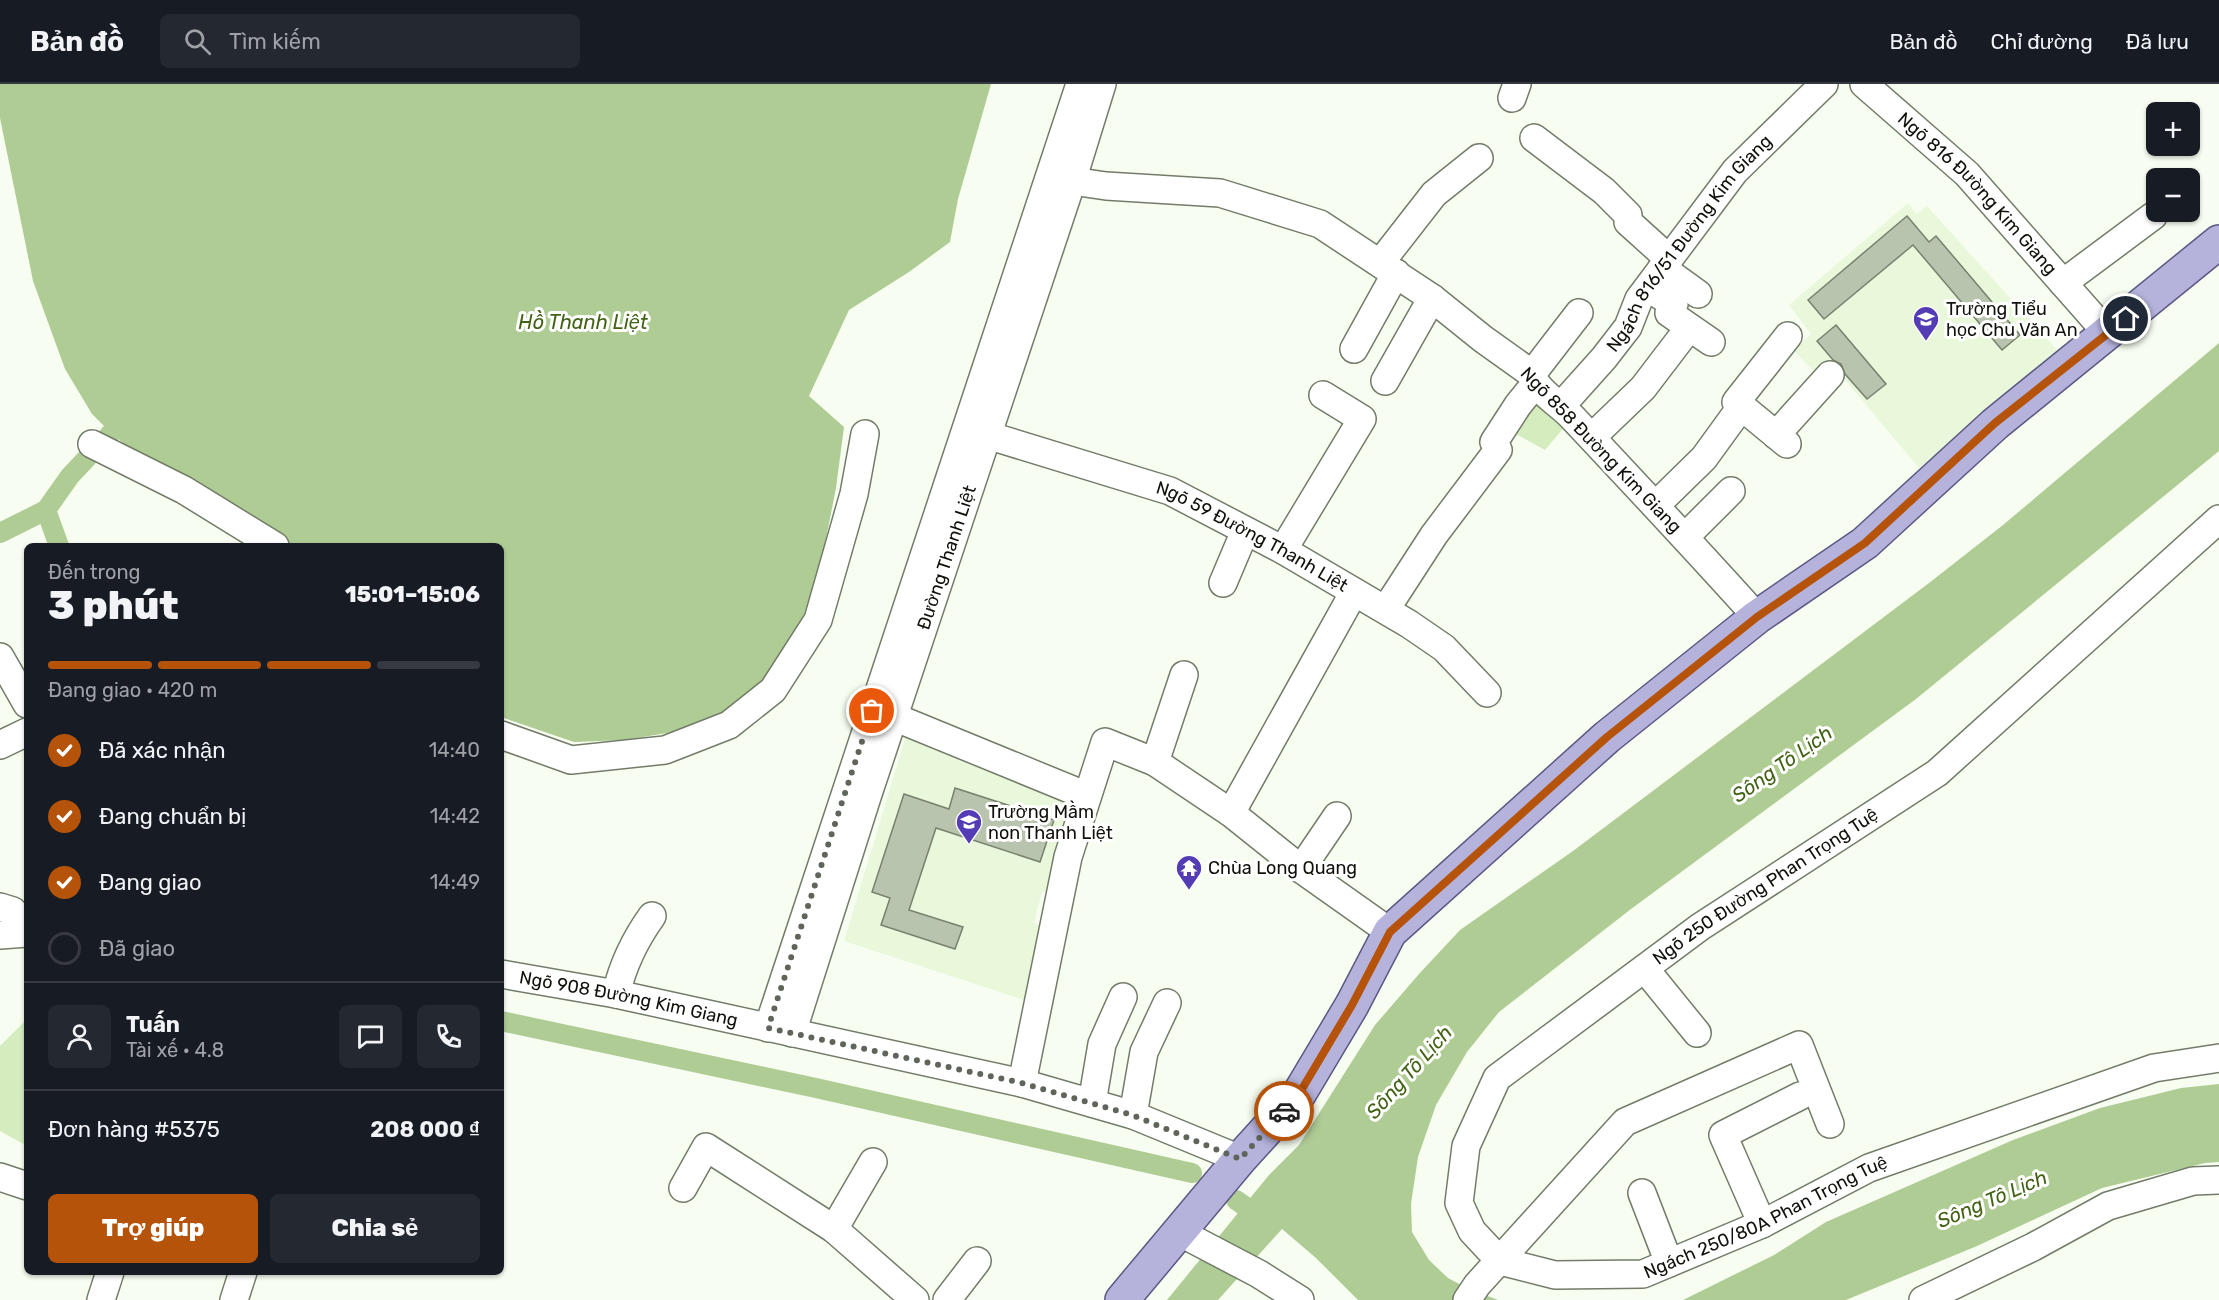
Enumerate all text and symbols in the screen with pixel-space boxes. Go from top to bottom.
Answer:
search box [160,14,580,68]
text: Bản đồ [30,25,124,58]
icon: search [181,25,214,58]
text: Tìm kiếm [229,28,321,55]
text: Bản đồ [1889,29,1958,54]
text: Chỉ đường [1991,29,2093,54]
text: Đã lưu [2126,29,2189,54]
map controls [2146,102,2200,222]
button: + [2146,102,2200,156]
street label: Ngõ 816 Đường Kim Giang [1893,108,2062,279]
street label: Ngách 816/51 Đường Kim Giang [1602,130,1777,356]
button: − [2146,168,2200,222]
pin [2100,293,2151,344]
place label: Trường Tiểu học Chu Văn An [1946,298,2078,341]
icon: home [2109,302,2142,335]
school or university icon: Trường Tiểu học Chu Văn An [1911,304,1941,342]
water label: Hồ Thanh Liệt [518,310,648,334]
street label: Ngõ 858 Đường Kim Giang [1516,362,1686,538]
street label: Ngõ 59 Đường Thanh Liệt [1154,476,1352,597]
street label: Đường Thanh Liệt [912,482,981,633]
text: Đến trong [48,560,141,584]
text: 15:01–15:06 [345,581,480,608]
text: 3 phút [48,583,179,629]
text: Đang giao · 420 m [48,678,217,702]
pin [846,685,897,736]
icon: bag [855,694,888,727]
water label: Sông Tô Lịch [1727,721,1837,807]
icon: check [48,734,81,767]
text: Đã xác nhận [99,737,226,764]
text: 14:40 [429,738,480,762]
icon: check [48,800,81,833]
place label: Trường Mầm non Thanh Liệt [988,800,1113,844]
text: Đang chuẩn bị [99,803,246,830]
street label: Ngõ 250 Đường Phan Trọng Tuệ [1648,803,1882,969]
text: 14:42 [430,804,480,828]
school or university icon: Trường Mầm non Thanh Liệt [954,807,984,845]
temple icon: Chùa Long Quang [1174,853,1204,891]
place label: Chùa Long Quang [1208,857,1357,879]
icon: check [48,866,81,899]
text: Đang giao [99,869,202,896]
text: 14:49 [430,870,480,894]
text: Đã giao [99,935,175,962]
street label: Ngõ 908 Đường Kim Giang [518,966,740,1031]
button: person [48,1005,111,1068]
button: chat [339,1005,402,1068]
button: phone [417,1005,480,1068]
text: Tuấn [126,1011,180,1038]
water label: Sông Tô Lịch [1361,1020,1457,1124]
text: Tài xế · 4.8 [126,1038,224,1062]
courier [1254,1081,1314,1141]
icon: car [1268,1095,1301,1128]
text: Đơn hàng #5375 [48,1116,220,1143]
text: 208 000 ₫ [370,1116,480,1143]
street label: Ngách 250/80A Phan Trọng Tuệ [1640,1151,1890,1283]
water label: Sông Tô Lịch [1933,1165,2051,1233]
button: Trợ giúp [48,1194,258,1263]
button: Chia sẻ [270,1194,480,1263]

